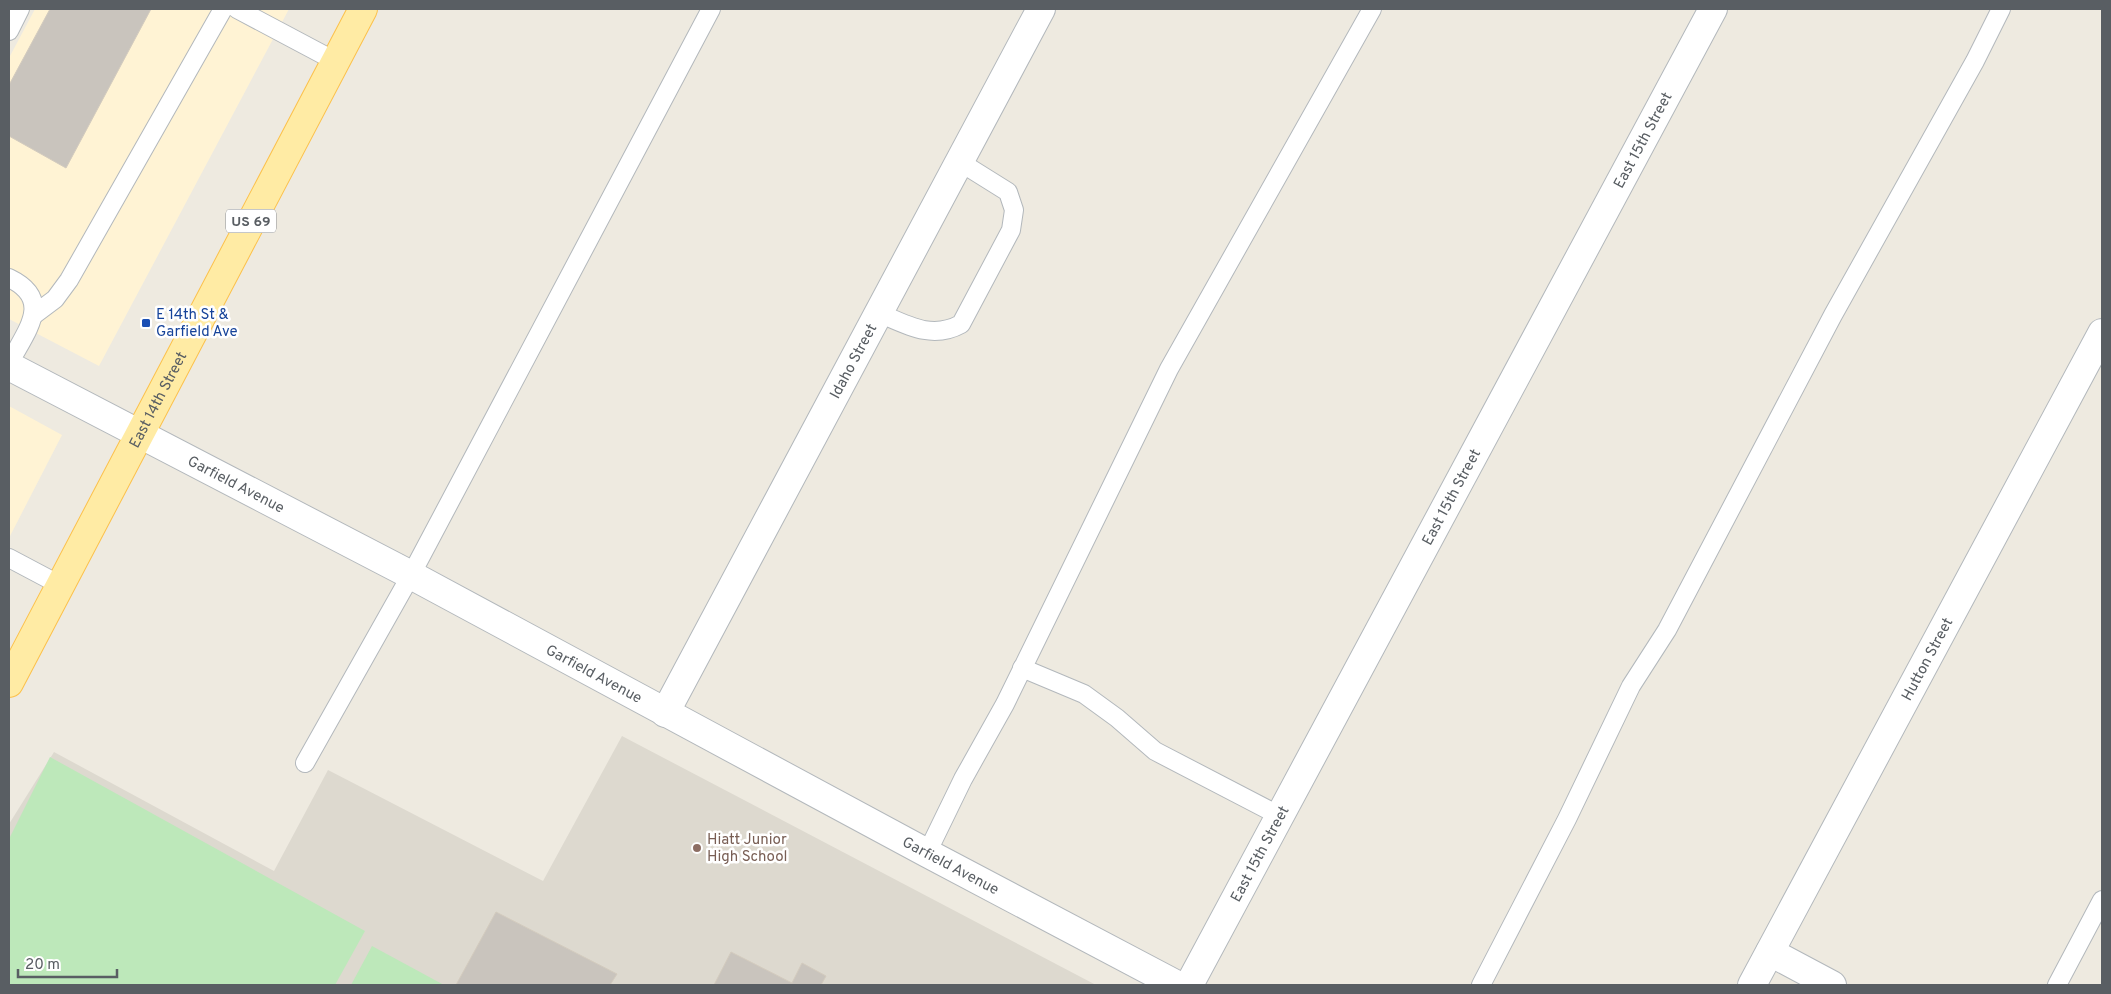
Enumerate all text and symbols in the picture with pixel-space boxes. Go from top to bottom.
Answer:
street label: East 15th Street [1610,89,1678,192]
road number: US 69 [226,210,276,232]
place label: E 14th St & Garfield Ave [156,306,238,342]
marker: E 14th St & Garfield Ave [140,317,152,329]
street label: Idaho Street [826,321,882,403]
street label: East 14th Street [126,349,192,452]
street label: East 15th Street [1419,446,1486,549]
street label: Garfield Avenue [184,452,287,518]
street label: Hutton Street [1898,615,1958,705]
street label: Garfield Avenue [542,641,645,709]
street label: East 15th Street [1227,803,1294,906]
place label: Hiatt Junior High School [707,831,788,867]
street label: Garfield Avenue [898,833,1002,900]
marker: Hiatt Junior High School [691,842,703,854]
scale bar [18,946,116,978]
text: 20 m [25,956,60,975]

